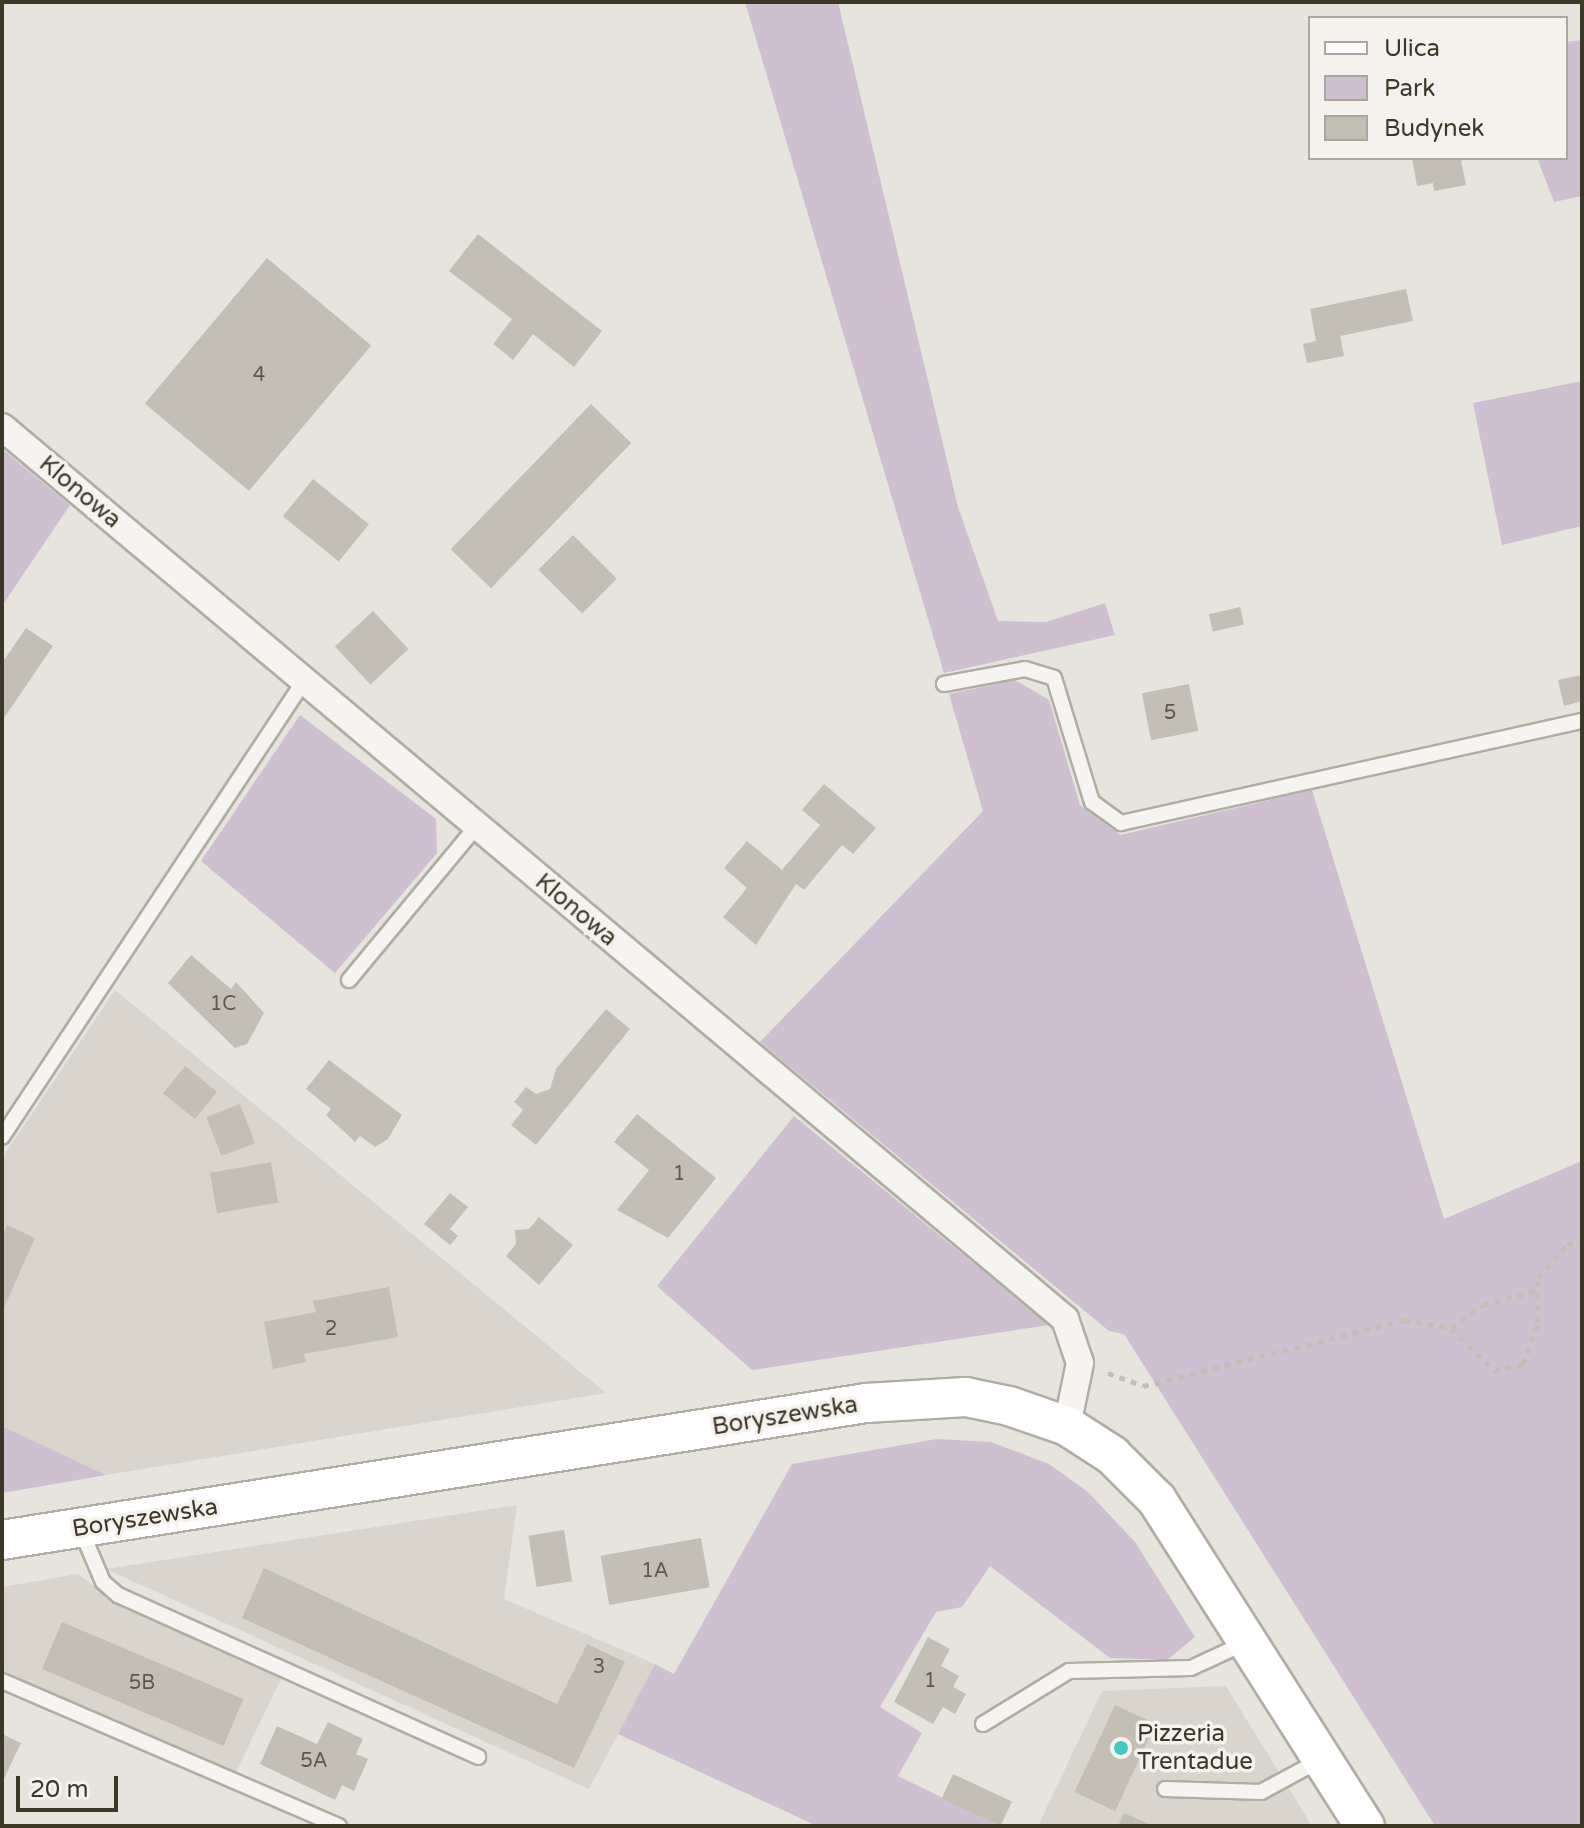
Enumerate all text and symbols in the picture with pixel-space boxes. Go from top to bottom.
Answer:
legend [1308,16,1568,160]
text: Ulica [1384,34,1440,63]
text: Park [1384,74,1435,103]
text: Budynek [1384,114,1484,143]
house number: 4 [253,363,265,387]
street label: Klonowa [33,449,127,535]
house number: 5 [1164,701,1176,725]
street label: Klonowa [529,867,623,953]
house number: 1C [210,992,236,1016]
house number: 1 [673,1162,685,1186]
house number: 2 [325,1317,337,1341]
street label: Boryszewska [710,1390,860,1442]
street label: Boryszewska [70,1492,220,1544]
house number: 1A [641,1559,669,1583]
house number: 3 [593,1655,605,1679]
house number: 1 [924,1669,936,1693]
house number: 5B [129,1671,155,1695]
place label: Pizzeria Trentadue [1137,1720,1253,1776]
marker: Pizzeria Trentadue [1112,1739,1130,1757]
house number: 5A [300,1749,328,1773]
scale bar [20,1760,122,1810]
text: 20 m [30,1775,88,1804]

